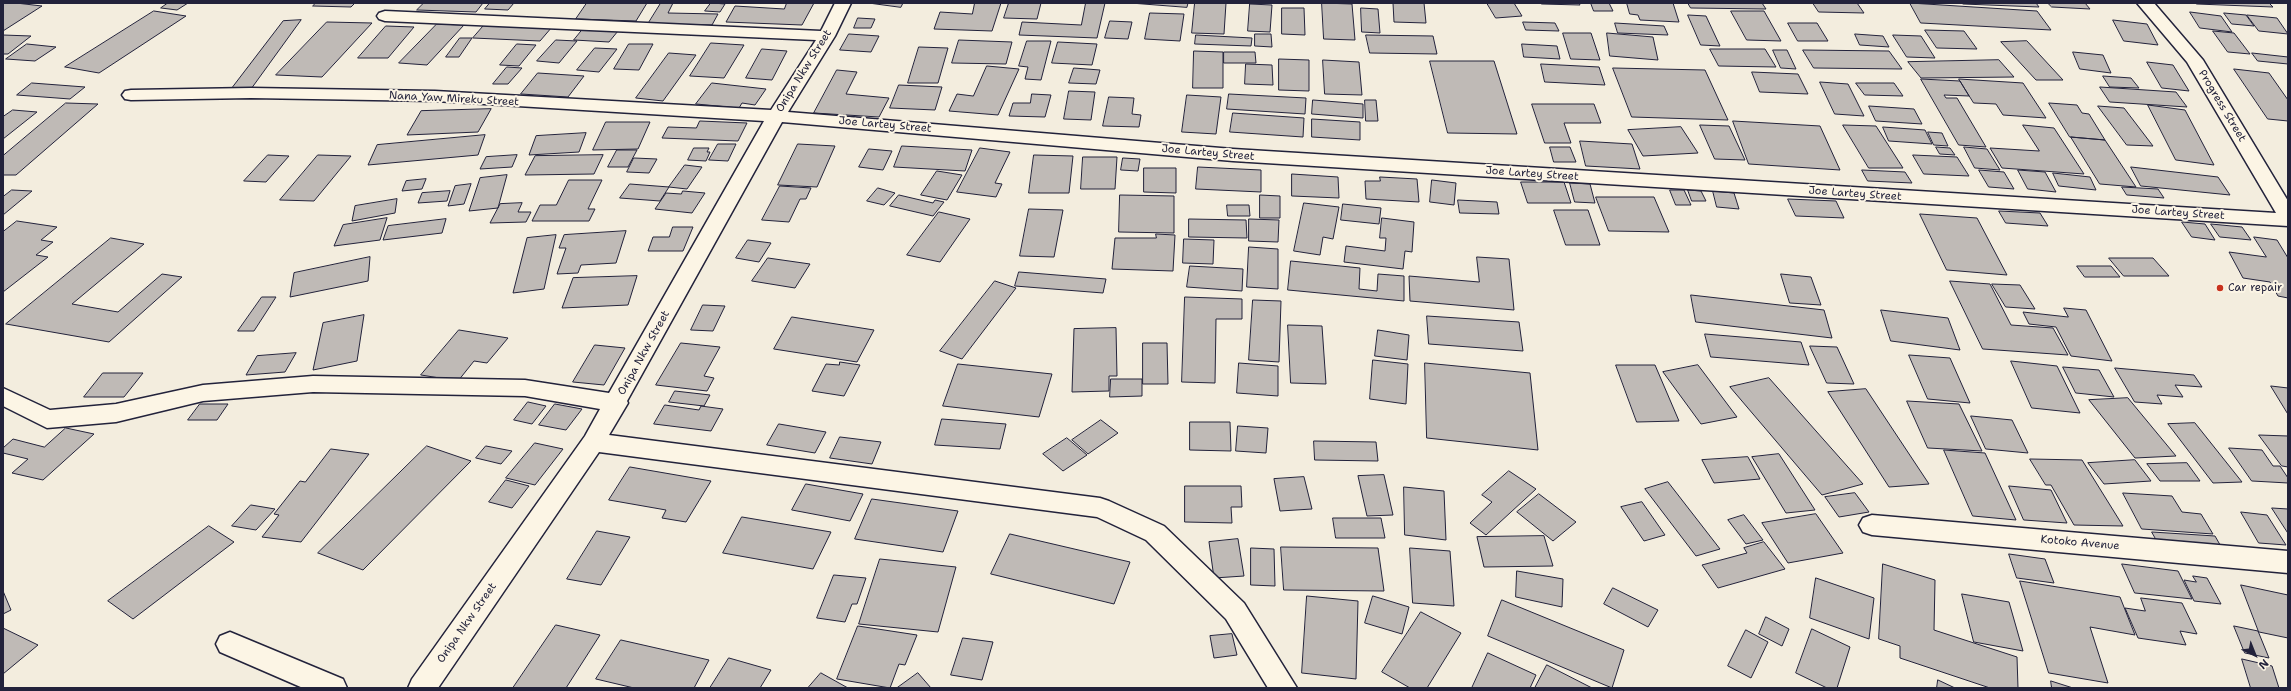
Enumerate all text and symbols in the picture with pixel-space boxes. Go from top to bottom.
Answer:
street label: Onipa Nkw Street [773,27,835,115]
street label: Progress Street [2195,68,2249,144]
street label: Nana Yaw Mireku Street [389,89,519,109]
street label: Joe Lartey Street [838,114,932,136]
street label: Joe Lartey Street [1161,142,1255,164]
street label: Joe Lartey Street [1485,164,1579,184]
street label: Joe Lartey Street [1808,184,1902,204]
street label: Joe Lartey Street [2131,203,2225,223]
place label: Car repair [2228,281,2282,295]
marker: Car repair [2215,283,2225,293]
street label: Onipa Nkw Street [615,308,673,398]
street label: Kotoko Avenue [2040,533,2120,553]
street label: Onipa Nkw Street [434,580,500,666]
north arrow [2235,635,2275,675]
text: N [2255,656,2272,673]

